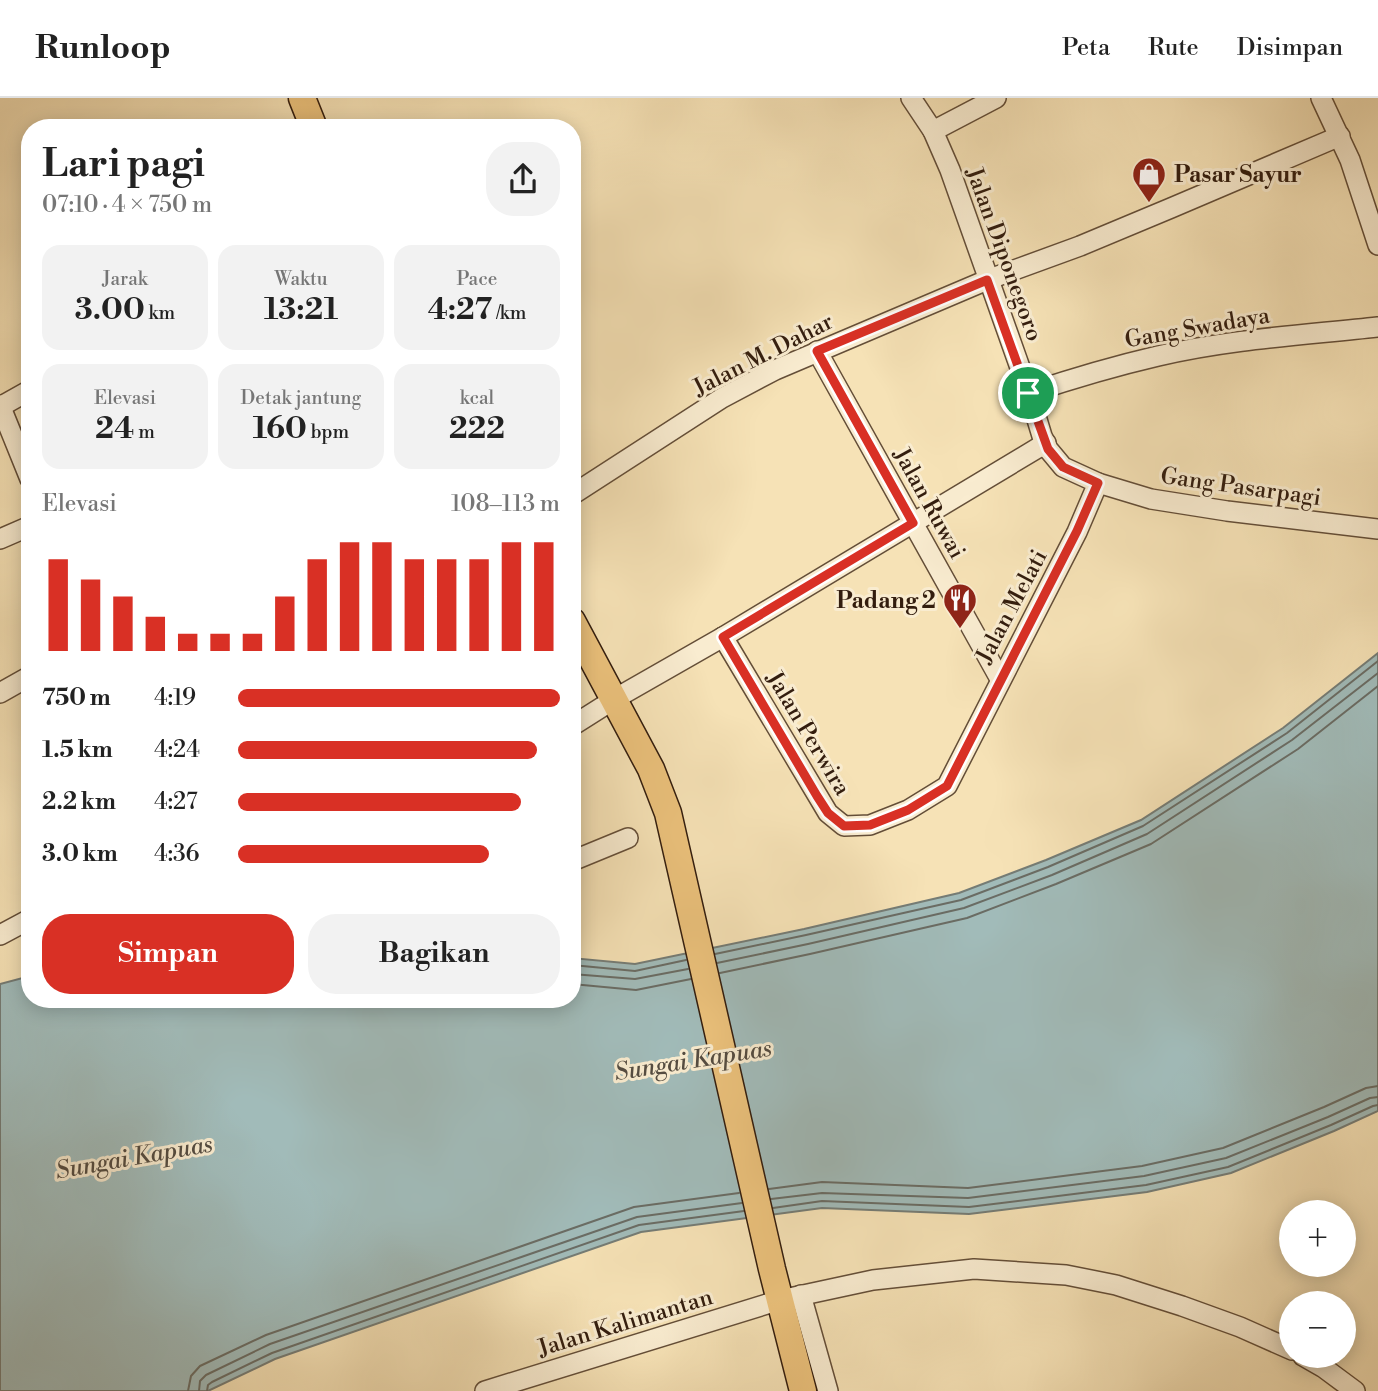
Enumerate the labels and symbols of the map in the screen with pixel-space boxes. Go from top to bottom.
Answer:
shop icon: Pasar Sayur [1130,155,1168,204]
place label: Pasar Sayur [1174,161,1302,189]
street label: Jalan Diponegoro [959,163,1048,345]
street label: Gang Swadaya [1122,301,1272,355]
street label: Jalan M. Dahar [688,308,838,403]
pin [998,363,1058,423]
street label: Jalan Ruwai [887,442,971,564]
street label: Gang Pasarpagi [1159,462,1323,512]
street label: Jalan Melati [970,545,1053,669]
restaurant icon: Padang 2 [941,581,979,630]
place label: Padang 2 [836,587,936,615]
street label: Jalan Perwira [760,665,856,801]
water label: Sungai Kapuas [612,1034,774,1088]
water label: Sungai Kapuas [53,1129,215,1187]
street label: Jalan Kalimantan [534,1283,716,1363]

